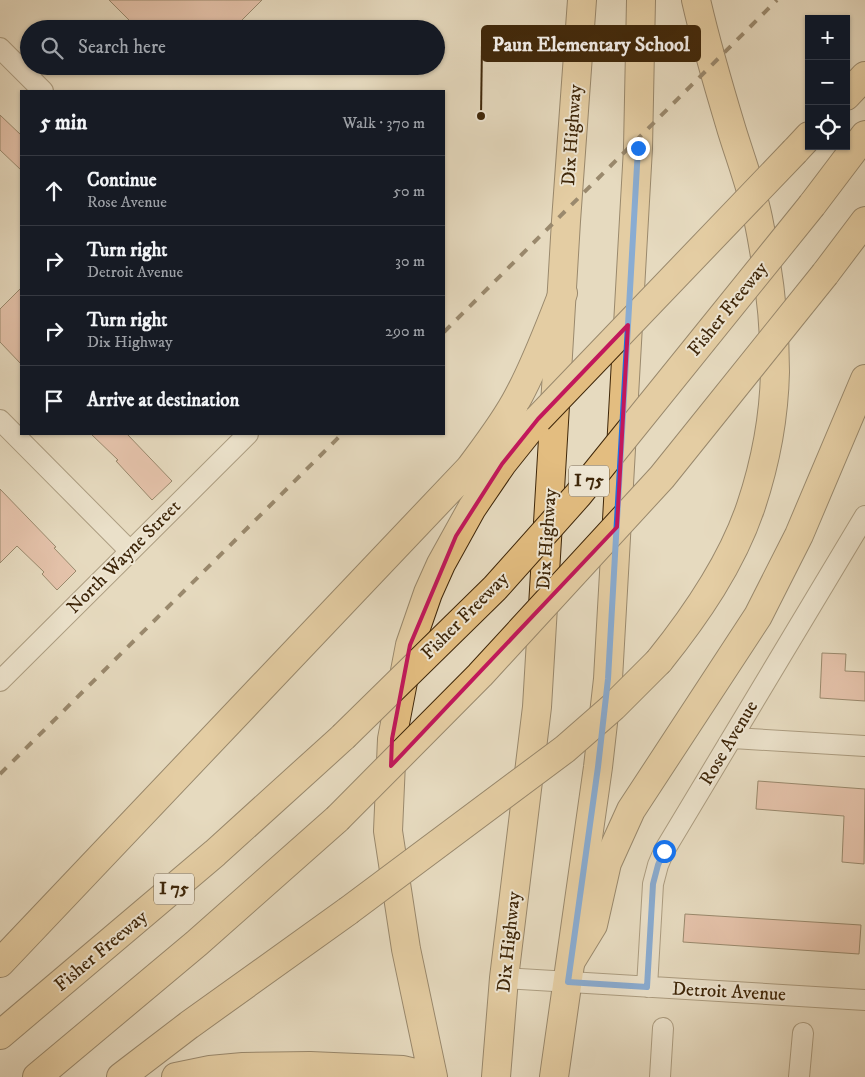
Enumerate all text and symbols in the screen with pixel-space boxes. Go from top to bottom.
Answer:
map controls [805,15,850,150]
button: + [805,15,850,60]
search box [20,20,445,75]
callout: Paun Elementary School [482,26,700,61]
text: Paun Elementary School [492,33,691,58]
icon: search [38,34,66,62]
text: Search here [78,36,166,59]
button: − [805,60,850,105]
street label: Dix Highway [557,83,587,186]
button: locate [805,105,850,150]
text: 5 min [40,110,87,136]
text: Walk · 370 m [343,113,425,133]
route end [627,137,650,160]
text: Continue [87,169,157,192]
icon: ahead [40,177,68,205]
text: 50 m [393,181,425,201]
text: Rose Avenue [87,192,167,212]
text: Turn right [87,239,167,262]
icon: right [40,247,68,275]
text: 30 m [395,251,425,271]
street label: Fisher Freeway [683,257,774,361]
text: Detroit Avenue [87,262,183,282]
text: Turn right [87,309,167,332]
icon: right [40,317,68,345]
text: 290 m [385,321,425,341]
text: Dix Highway [87,332,173,352]
icon: arrive [40,387,68,415]
text: Arrive at destination [87,389,239,412]
road number: I 75 [569,466,609,496]
street label: Dix Highway [532,487,562,590]
street label: North Wayne Street [62,495,186,619]
street label: Fisher Freeway [416,567,514,665]
street label: Rose Avenue [695,696,763,790]
route start [653,840,676,863]
road number: I 75 [154,874,194,904]
street label: Dix Highway [492,889,526,994]
street label: Fisher Freeway [50,905,153,997]
street label: Detroit Avenue [671,978,787,1006]

